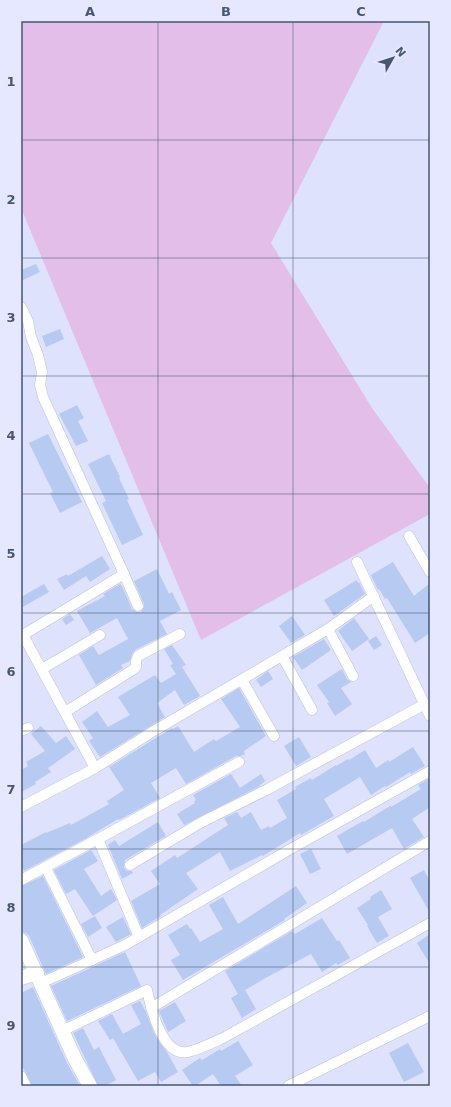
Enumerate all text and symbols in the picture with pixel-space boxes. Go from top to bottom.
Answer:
text: A [85,4,95,19]
text: B [221,4,231,19]
text: C [356,4,366,19]
north arrow [373,38,413,78]
text: N [392,44,408,60]
text: 1 [6,74,16,89]
text: 2 [6,192,16,207]
text: 3 [6,310,16,325]
text: 4 [6,428,16,443]
text: 5 [6,546,16,561]
text: 6 [6,664,16,679]
text: 7 [6,782,16,797]
text: 8 [6,900,16,915]
text: 9 [6,1018,16,1033]

